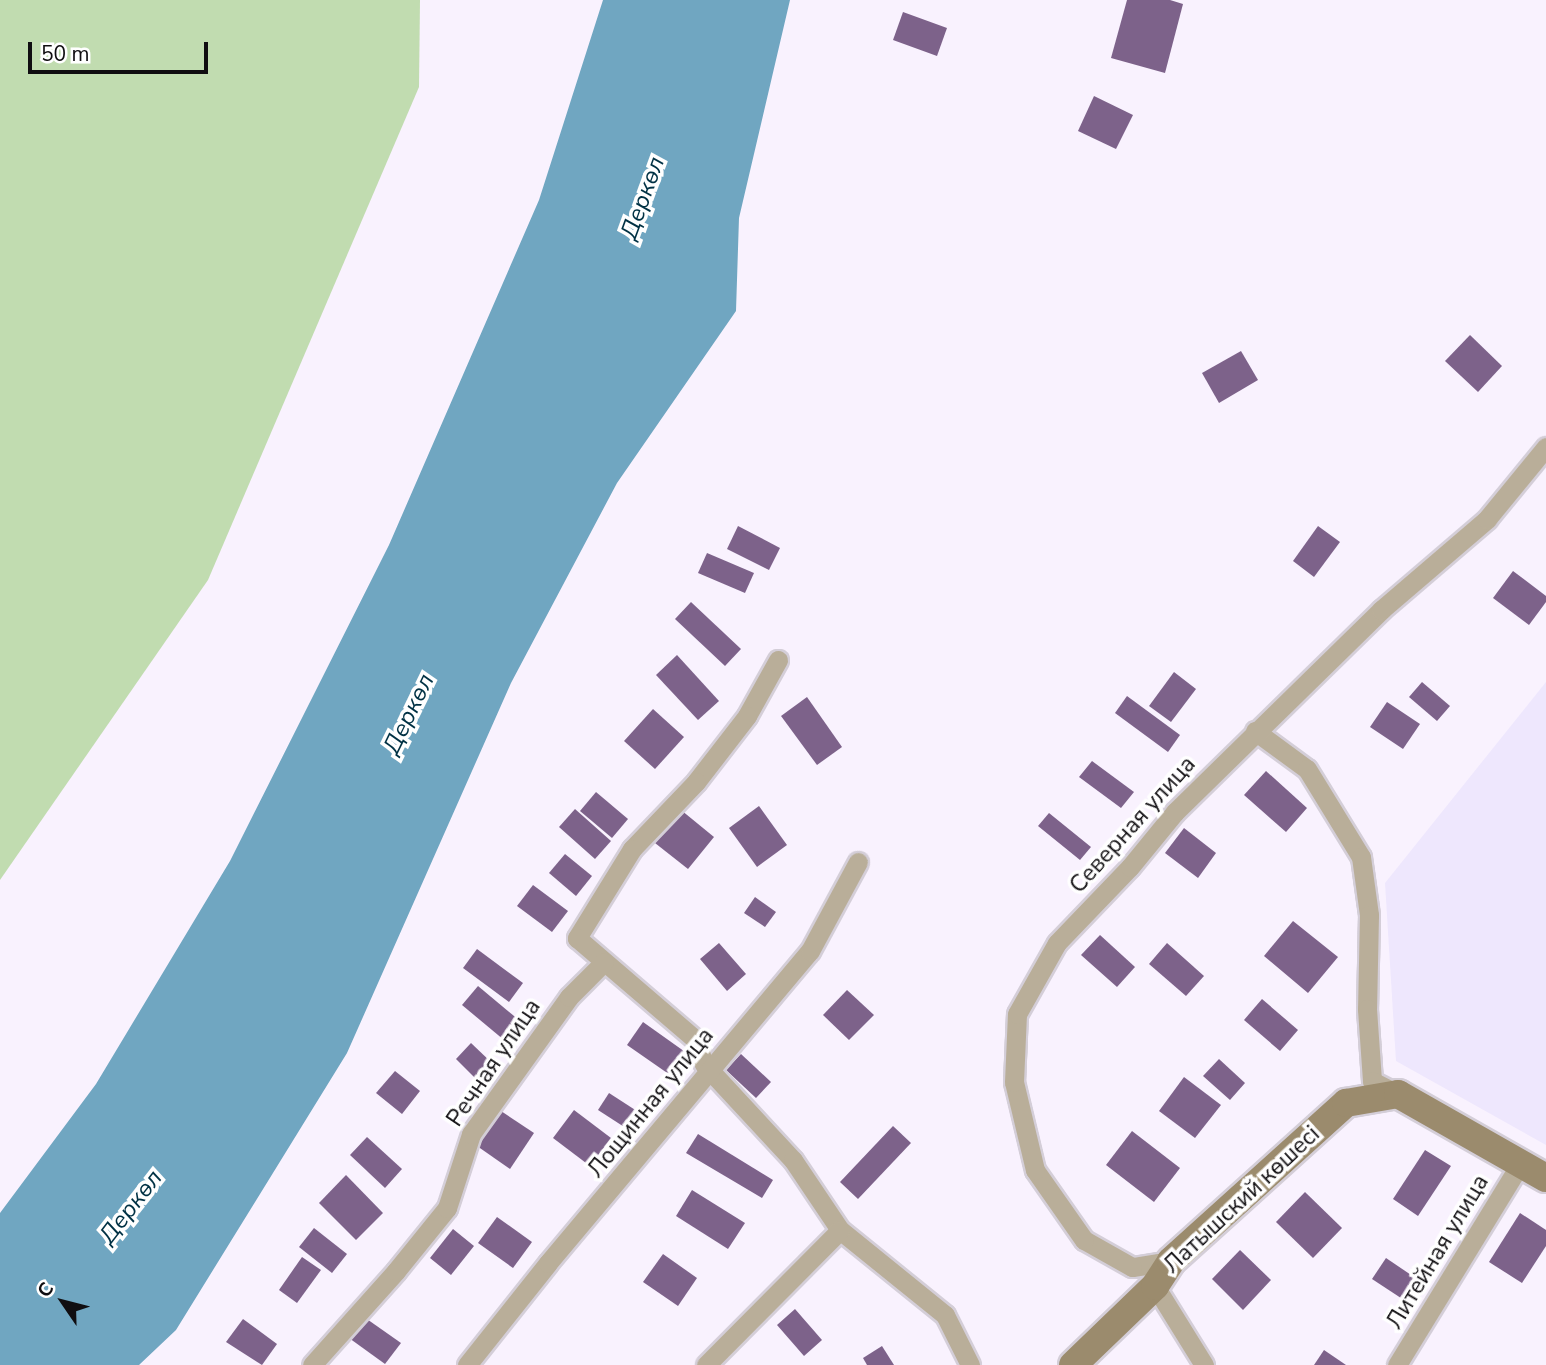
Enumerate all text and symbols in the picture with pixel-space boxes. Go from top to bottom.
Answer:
scale bar [32,28,212,72]
text: 50 m [41,40,90,68]
water label: Деркөл [615,153,671,243]
water label: Деркөл [377,669,441,759]
street label: Северная улица [1064,751,1202,899]
street label: Речная улица [441,994,547,1132]
street label: Лощинная улица [582,1023,720,1183]
street label: Латышский көшесі [1158,1121,1326,1279]
water label: Деркөл [93,1164,169,1250]
street label: Литейная улица [1381,1170,1495,1334]
north arrow [28,1267,98,1337]
text: С [31,1277,60,1303]

